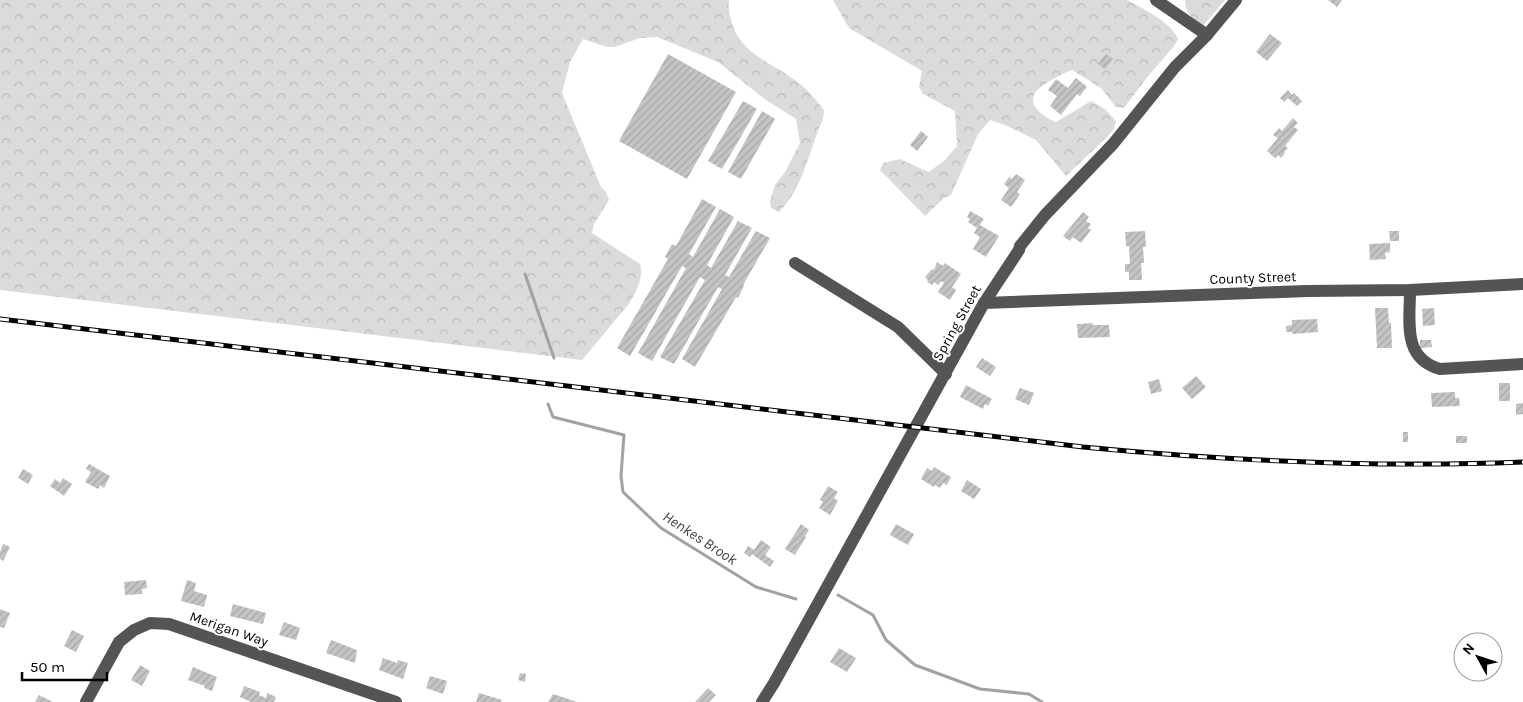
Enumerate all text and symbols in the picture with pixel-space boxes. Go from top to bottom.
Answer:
street label: County Street [1209,268,1297,288]
street label: Spring Street [929,282,985,364]
water label: Henkes Brook [660,507,741,569]
street label: Merigan Way [187,608,271,651]
north arrow [1453,632,1503,682]
text: N [1459,640,1478,658]
scale bar [22,650,108,682]
text: 50 m [30,658,65,676]

